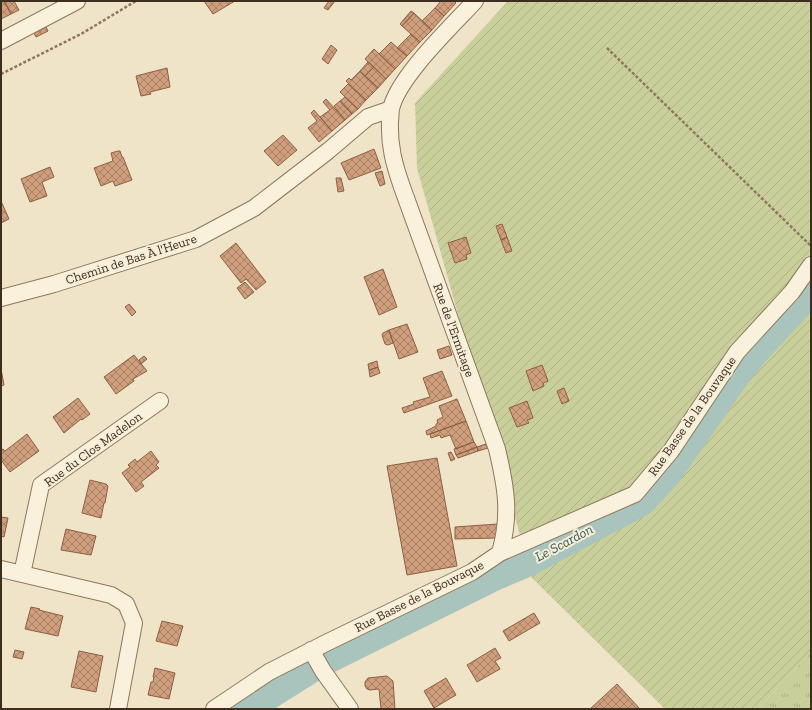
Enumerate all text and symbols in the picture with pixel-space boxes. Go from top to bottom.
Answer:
street label: Chemin de Bas À l'Heure [64,231,198,287]
street label: Rue de l'Ermitage [430,281,478,379]
street label: Rue Basse de la Bouvaque [645,353,739,479]
street label: Rue du Clos Madelon [41,408,145,490]
water label: Le Scardon [532,521,596,565]
street label: Rue Basse de la Bouvaque [352,557,486,635]

